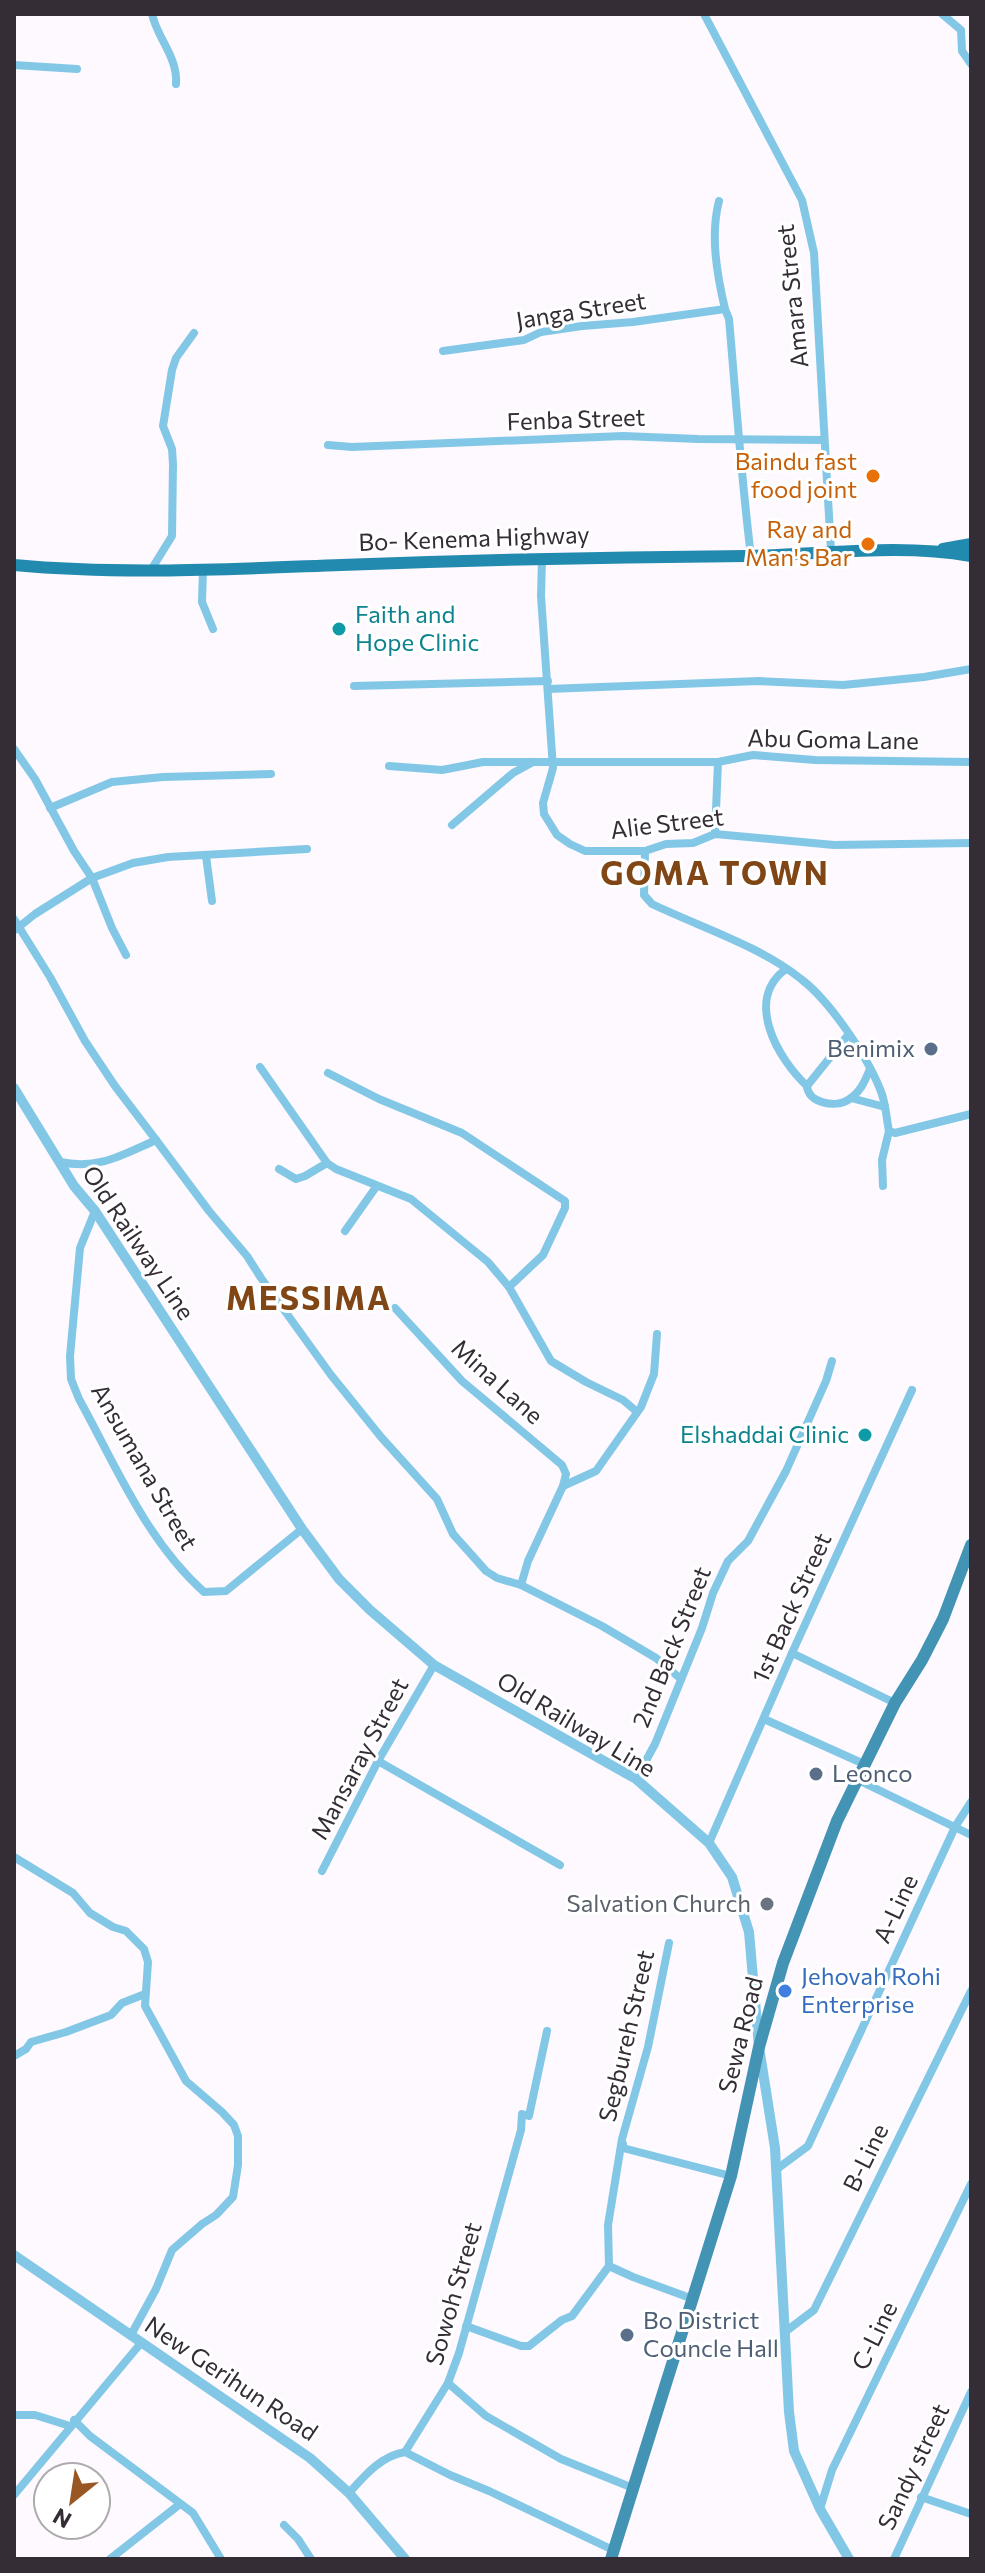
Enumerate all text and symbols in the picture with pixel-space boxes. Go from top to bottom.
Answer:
street label: Amara Street [770,223,813,369]
street label: Janga Street [514,285,648,334]
street label: Fenba Street [506,402,646,435]
place label: Baindu fast food joint [735,446,857,503]
marker: Baindu fast food joint [864,467,882,485]
place label: Ray and Man's Bar [745,514,852,571]
street label: Bo- Kenema Highway [358,519,590,556]
marker: Ray and Man's Bar [859,535,877,553]
place label: Faith and Hope Clinic [355,599,479,656]
marker: Faith and Hope Clinic [330,620,348,638]
street label: Abu Goma Lane [747,723,919,754]
street label: Alie Street [609,801,725,844]
district label: GOMA TOWN [600,852,830,892]
place label: Benimix [827,1033,915,1062]
marker: Benimix [922,1040,940,1058]
street label: Old Railway Line [77,1160,201,1325]
district label: MESSIMA [226,1277,392,1317]
street label: Mina Lane [446,1332,550,1429]
street label: Ansumana Street [86,1378,205,1555]
place label: Elshaddai Clinic [680,1419,849,1448]
marker: Elshaddai Clinic [856,1426,874,1444]
street label: 1st Back Street [745,1528,837,1687]
street label: 2nd Back Street [625,1562,716,1731]
street label: Old Railway Line [492,1665,661,1782]
street label: Mansaray Street [304,1672,414,1844]
place label: Leonco [832,1758,913,1787]
marker: Leonco [807,1765,825,1783]
street label: A-Line [866,1869,923,1947]
place label: Salvation Church [567,1888,751,1917]
marker: Salvation Church [758,1895,776,1913]
street label: Segbureh Street [592,1947,659,2124]
place label: Jehovah Rohi Enterprise [801,1961,941,2018]
street label: Sewa Road [711,1974,768,2096]
marker: Jehovah Rohi Enterprise [776,1982,794,2000]
street label: B-Line [836,2119,893,2196]
street label: Sowoh Street [418,2219,487,2368]
street label: C-Line [845,2296,903,2374]
place label: Bo District Councle Hall [643,2305,779,2362]
street label: New Gerihun Road [140,2309,324,2446]
marker: Bo District Councle Hall [618,2326,636,2344]
street label: Sandy street [871,2398,955,2534]
north arrow [32,2461,112,2541]
text: N [48,2503,76,2535]

